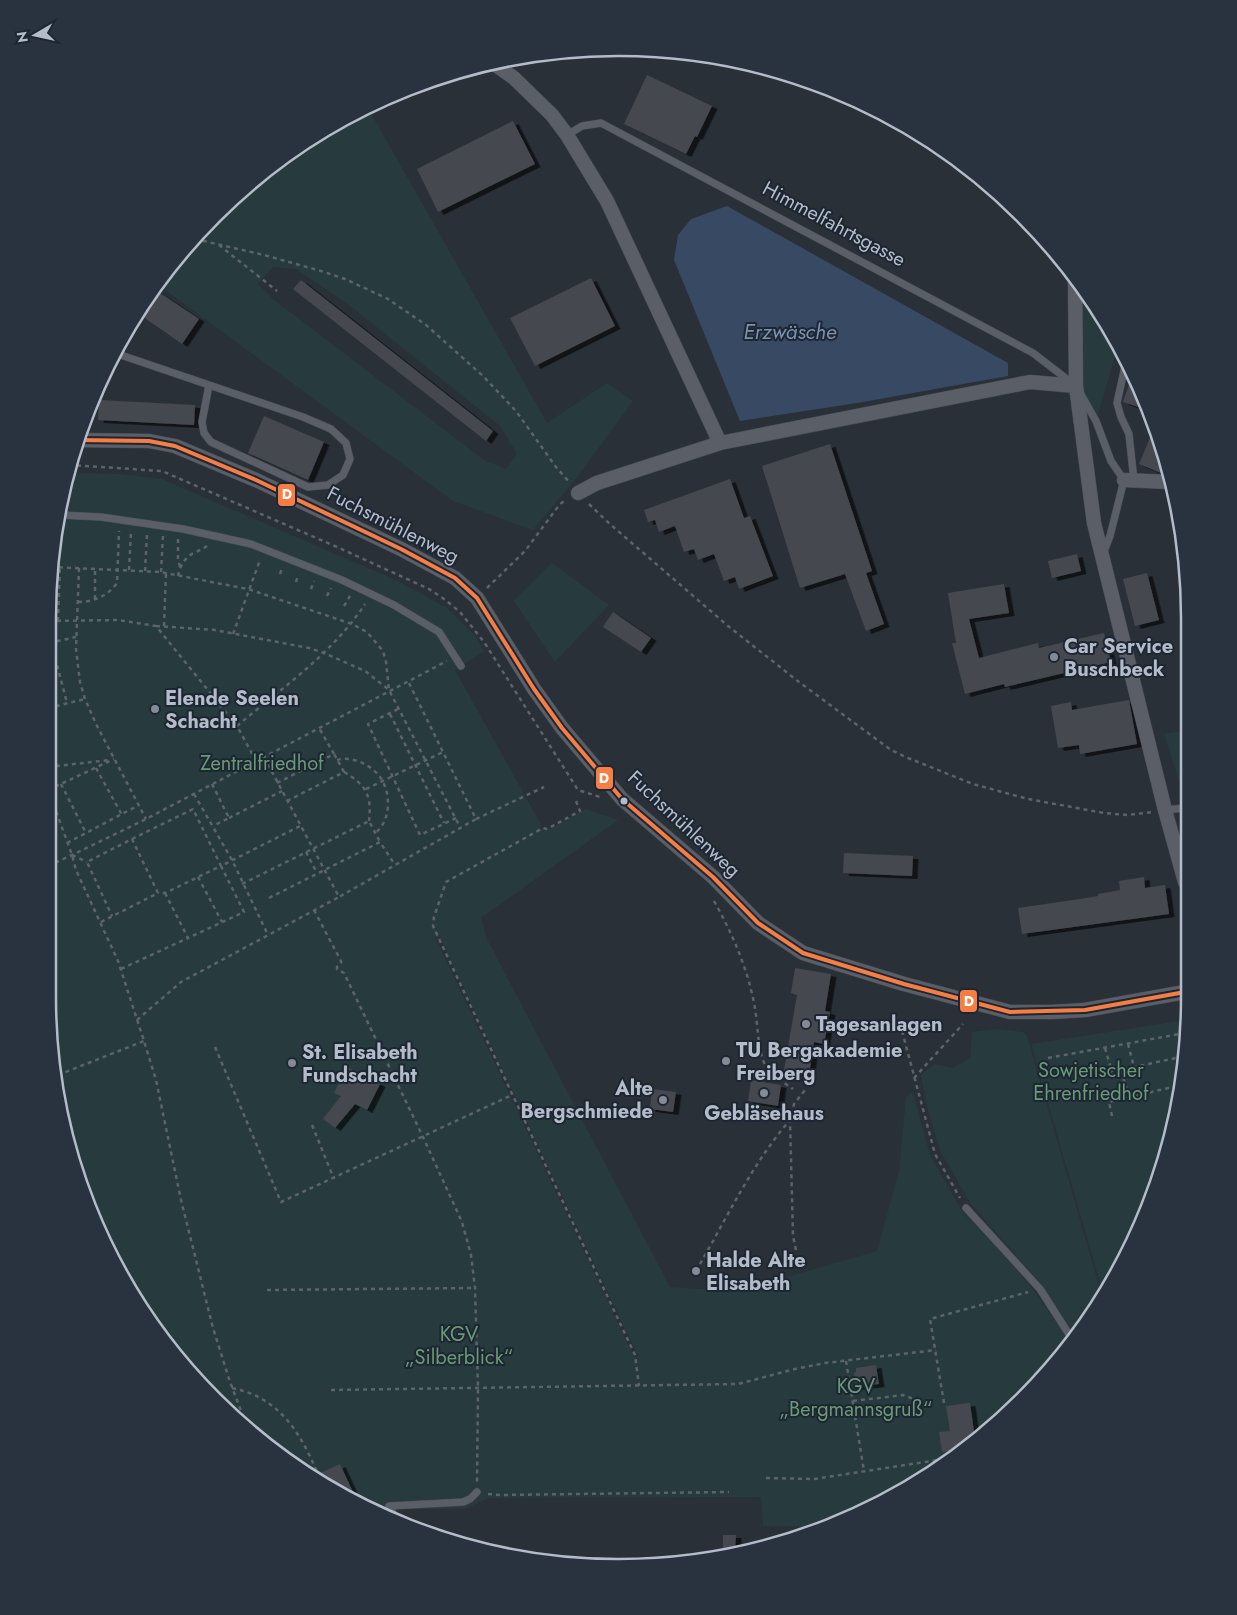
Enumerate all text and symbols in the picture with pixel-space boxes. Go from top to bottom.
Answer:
north arrow [10,10,60,60]
text: N [11,30,33,44]
street label: Himmelfahrtsgasse [757,174,911,274]
water label: Erzwäsche [743,317,837,347]
street label: Fuchsmühlenweg [322,479,464,571]
line badge: D [277,483,296,507]
text: D [282,484,292,504]
place label: Car Service Buschbeck [1064,632,1173,684]
marker: Car Service Buschbeck [1048,651,1060,663]
place label: Elende Seelen Schacht [165,684,299,736]
marker: Elende Seelen Schacht [149,703,161,715]
park label: Zentralfriedhof [200,749,325,778]
street label: Fuchsmühlenweg [621,764,747,884]
line badge: D [595,766,614,790]
text: D [599,768,609,788]
unlabelled marker [619,796,629,806]
line badge: D [959,989,978,1013]
text: D [964,991,974,1011]
place label: Tagesanlagen [816,1010,942,1039]
marker: Tagesanlagen [800,1018,812,1030]
place label: TU Bergakademie Freiberg [736,1036,902,1088]
place label: St. Elisabeth Fundschacht [302,1038,418,1090]
marker: TU Bergakademie Freiberg [720,1055,732,1067]
park label: Sowjetischer Ehrenfriedhof [1033,1056,1150,1108]
marker: St. Elisabeth Fundschacht [286,1057,298,1069]
place label: Alte Bergschmiede [521,1074,653,1126]
marker: Gebläsehaus [758,1087,770,1099]
marker: Alte Bergschmiede [657,1094,669,1106]
place label: Gebläsehaus [704,1099,824,1128]
place label: Halde Alte Elisabeth [706,1246,806,1298]
marker: Halde Alte Elisabeth [690,1265,702,1277]
park label: KGV „Silberblick“ [405,1320,513,1372]
park label: KGV „Bergmannsgruß“ [780,1372,932,1424]

